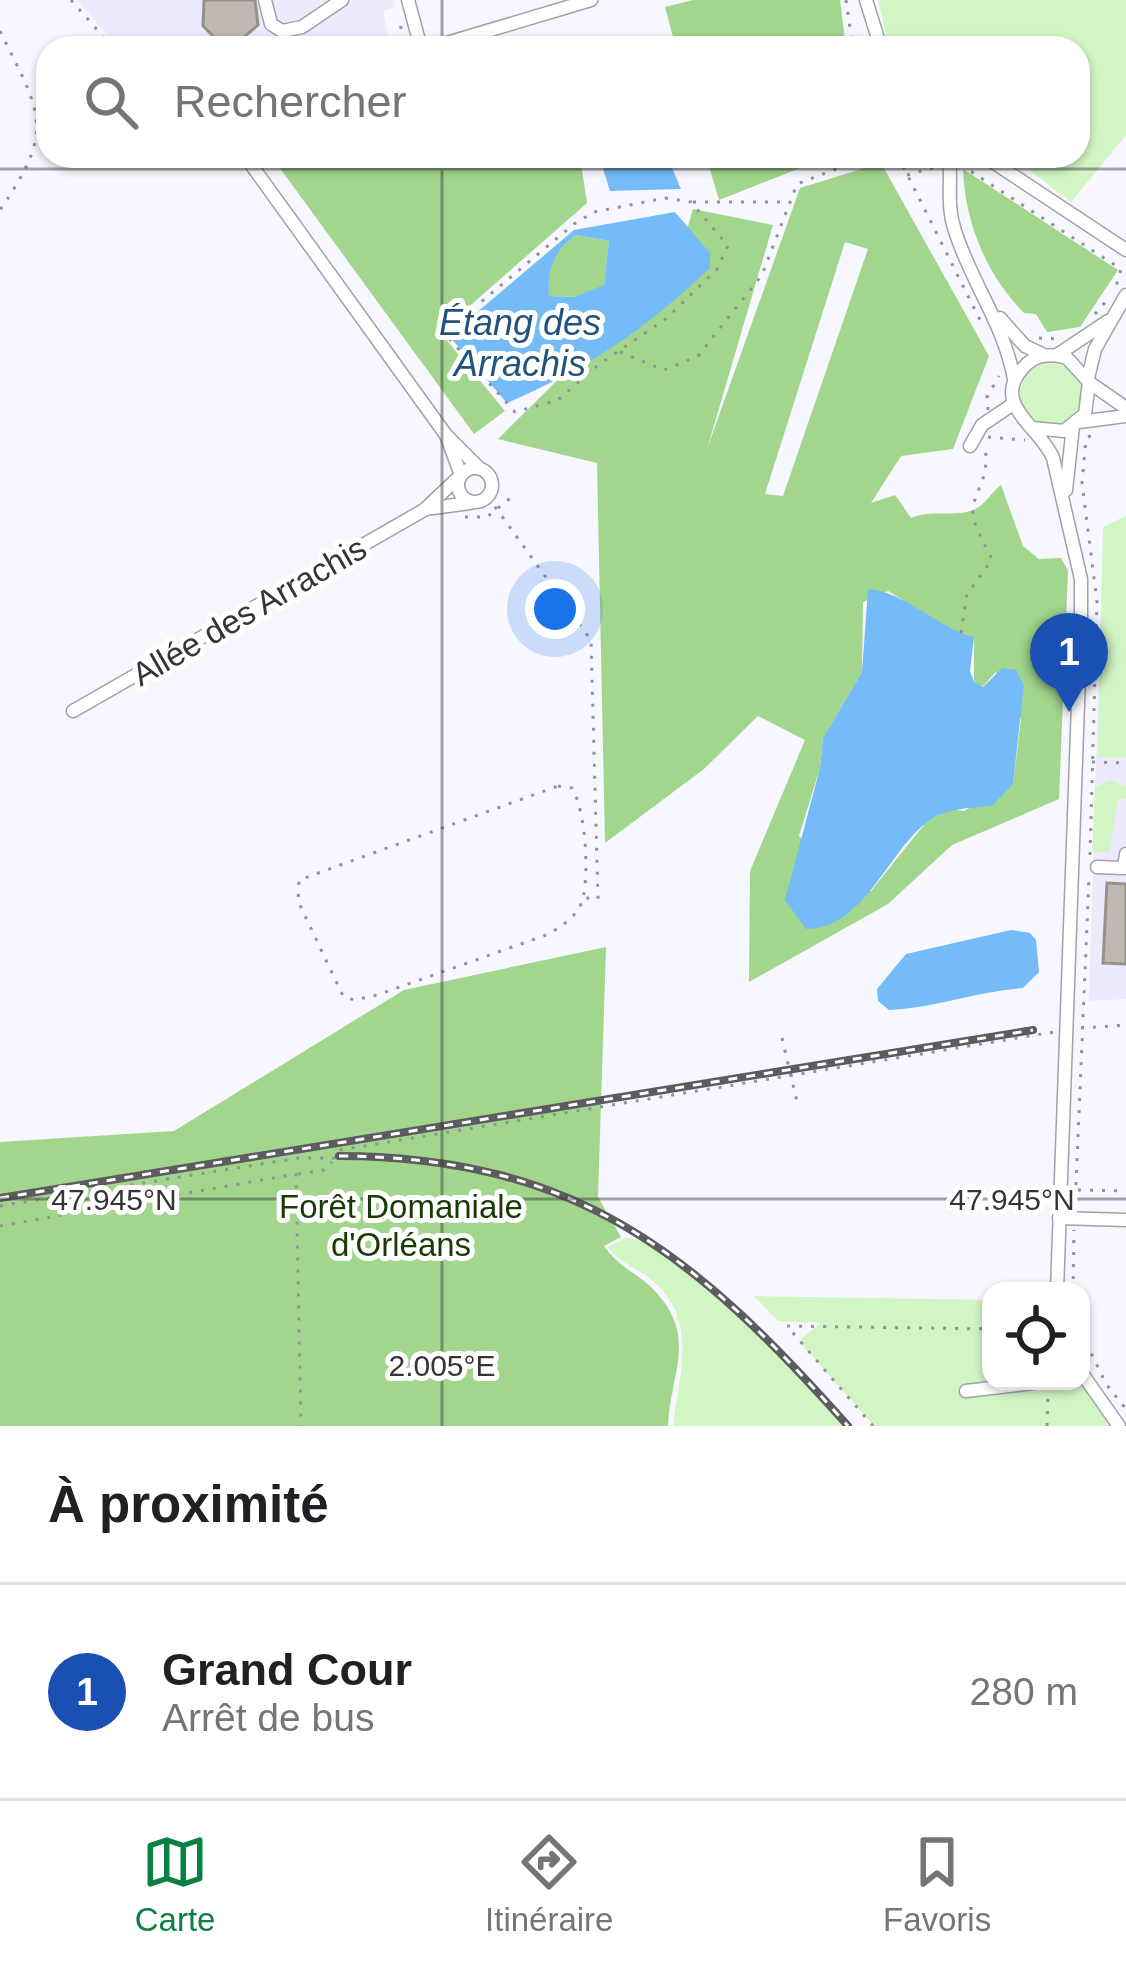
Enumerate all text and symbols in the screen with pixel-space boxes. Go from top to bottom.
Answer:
search box [36,36,1090,168]
icon: search [78,69,144,135]
text: Rechercher [174,76,407,127]
water label: Étang des Arrachis [439,302,601,384]
street label: Allée des Arrachis [125,529,373,693]
your location [525,579,585,639]
pin: 1 [1030,613,1108,712]
text: 47.945°N [51,1183,177,1216]
text: 47.945°N [949,1183,1075,1216]
park label: Forêt Domaniale d'Orléans [279,1188,523,1263]
map controls [982,1282,1090,1390]
button: locate [982,1282,1090,1390]
text: 2.005°E [388,1349,496,1382]
text: À proximité [48,1476,329,1533]
text: Grand Cour [162,1644,412,1695]
text: 1 [76,1670,98,1713]
text: 280 m [970,1670,1078,1713]
text: Arrêt de bus [162,1696,374,1739]
tab: Carte [135,1829,215,1939]
tab: Itinéraire [485,1829,613,1939]
tab: Favoris [883,1829,991,1939]

